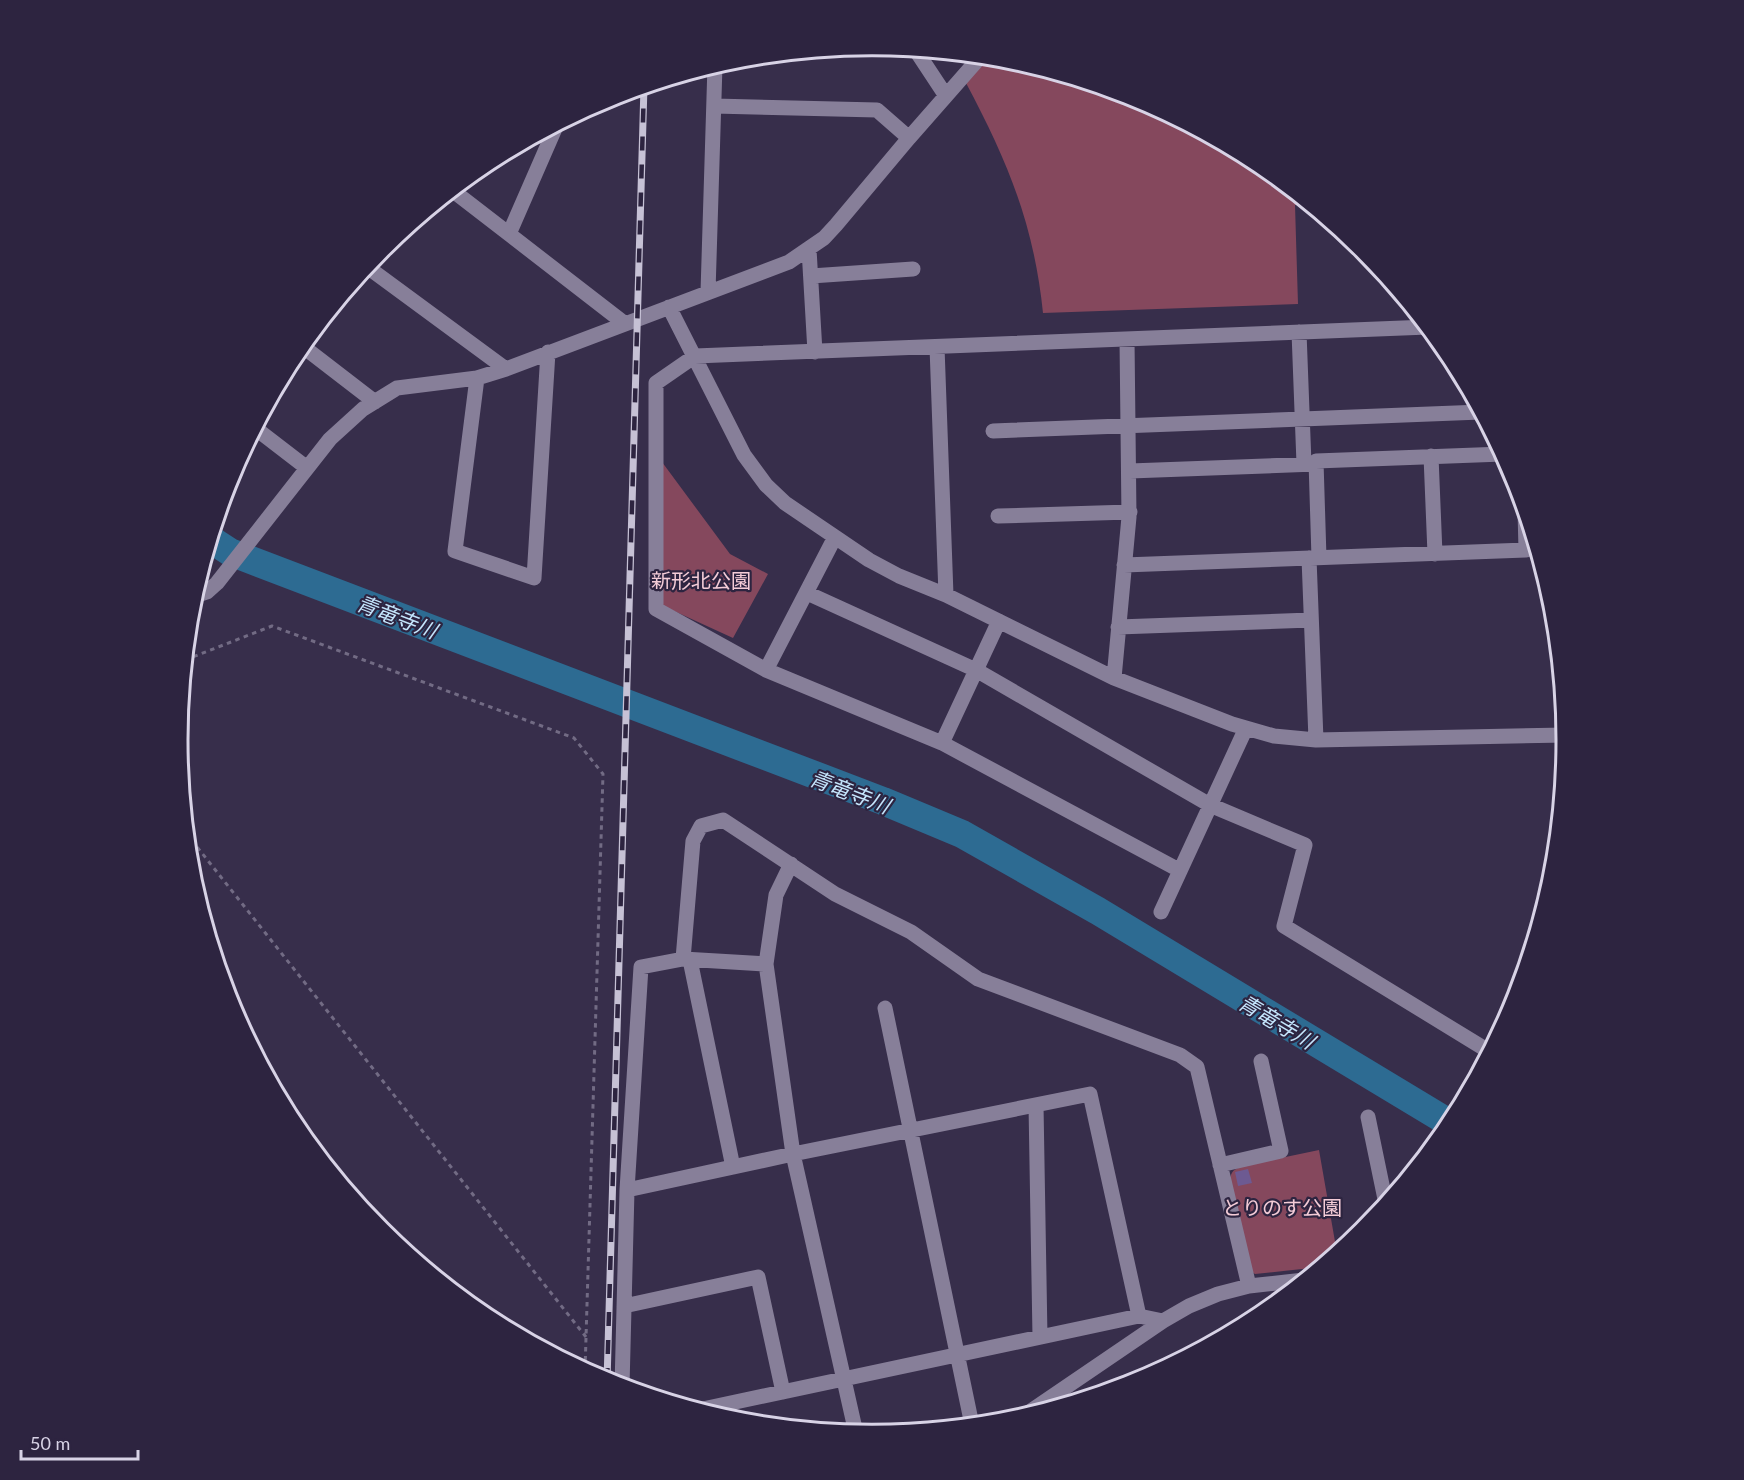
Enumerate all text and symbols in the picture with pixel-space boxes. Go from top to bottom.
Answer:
park label: 新形北公園 [651,568,751,592]
water label: 青竜寺川 [353,589,443,643]
water label: 青竜寺川 [806,764,896,818]
water label: 青竜寺川 [1235,989,1321,1054]
park label: とりのす公園 [1222,1195,1342,1219]
scale bar [21,1423,138,1461]
text: 50 m [30,1432,70,1454]

